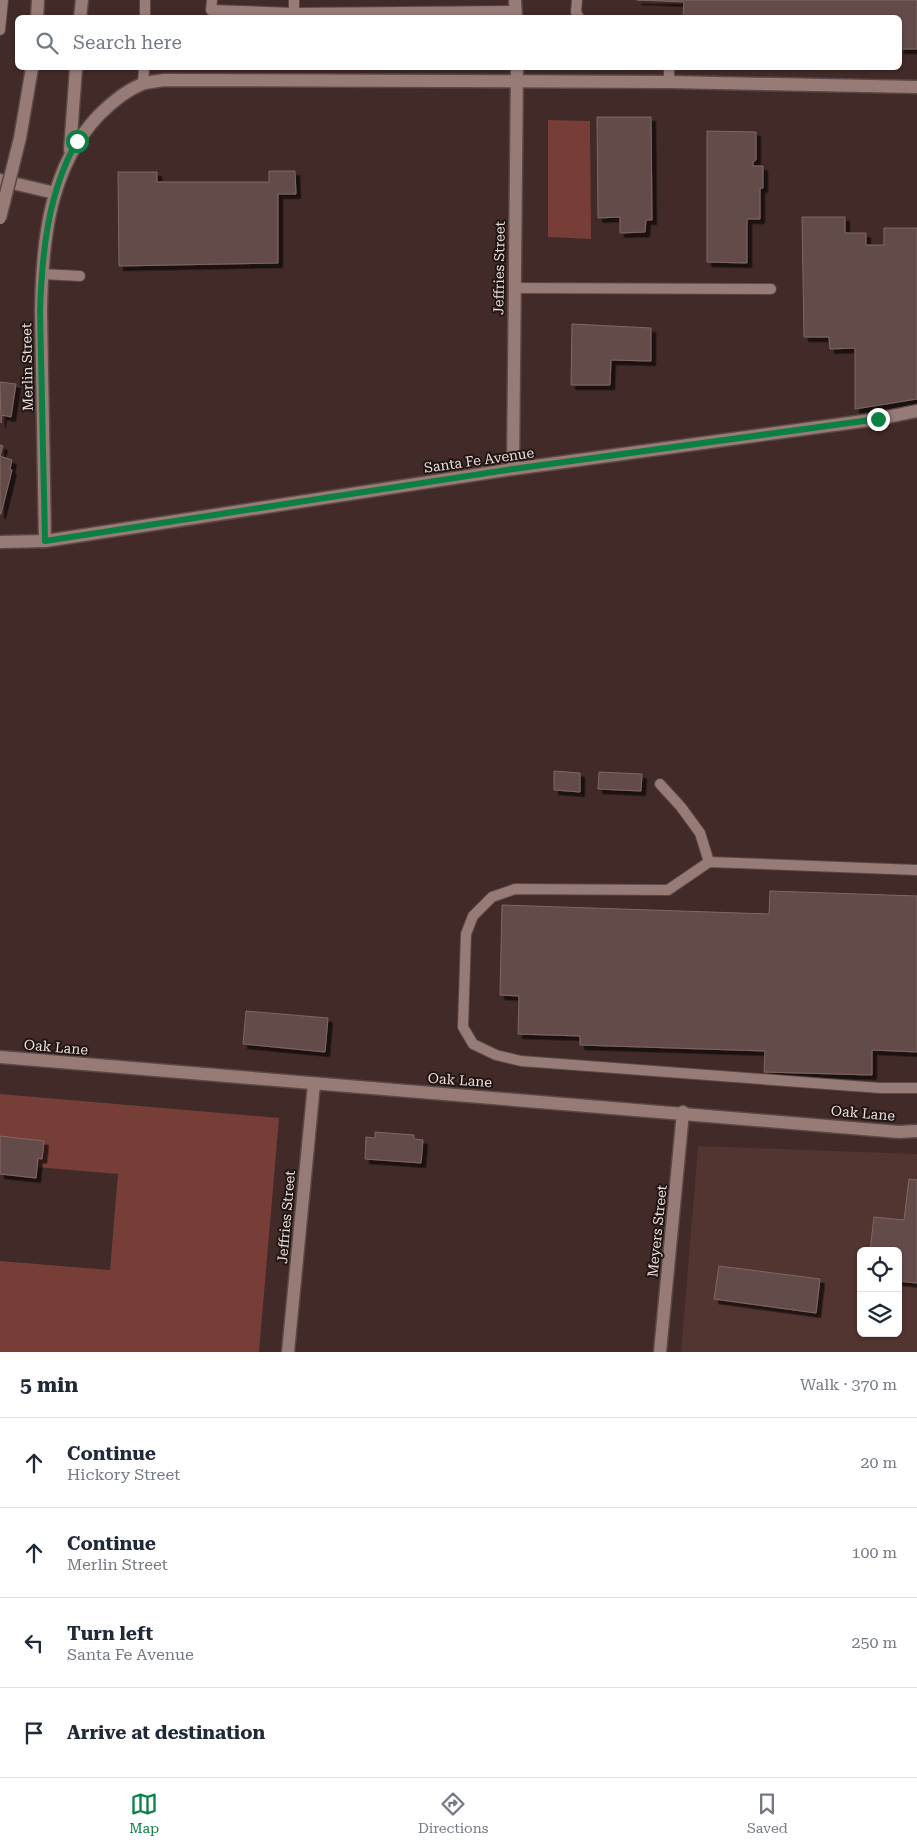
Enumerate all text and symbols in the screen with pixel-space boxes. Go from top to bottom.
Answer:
search box [15,15,902,70]
icon: search [33,29,61,57]
text: Search here [73,31,182,54]
route start [66,130,89,153]
street label: Jeffries Street [490,221,508,315]
street label: Merlin Street [18,323,36,411]
route end [867,408,890,431]
street label: Santa Fe Avenue [423,444,535,476]
street label: Oak Lane [23,1036,89,1058]
street label: Oak Lane [427,1070,493,1090]
street label: Oak Lane [830,1102,896,1124]
street label: Jeffries Street [274,1170,298,1264]
street label: Meyers Street [644,1184,670,1278]
map controls [857,1247,902,1337]
button: locate [857,1247,902,1292]
button: layers [857,1292,902,1337]
text: 5 min [20,1373,78,1397]
text: Walk · 370 m [800,1375,897,1394]
text: Continue [67,1442,156,1465]
icon: ahead [20,1449,48,1477]
text: 20 m [860,1453,897,1472]
text: Hickory Street [67,1465,180,1484]
text: Continue [67,1532,156,1555]
icon: ahead [20,1539,48,1567]
text: 100 m [851,1543,897,1562]
text: Merlin Street [67,1555,168,1574]
text: Turn left [67,1622,153,1645]
icon: left [20,1629,48,1657]
text: 250 m [851,1633,897,1652]
text: Santa Fe Avenue [67,1645,194,1664]
icon: arrive [20,1719,48,1747]
text: Arrive at destination [67,1721,265,1744]
tab: Map [129,1790,159,1836]
tab: Directions [418,1790,488,1836]
tab: Saved [747,1790,788,1836]

